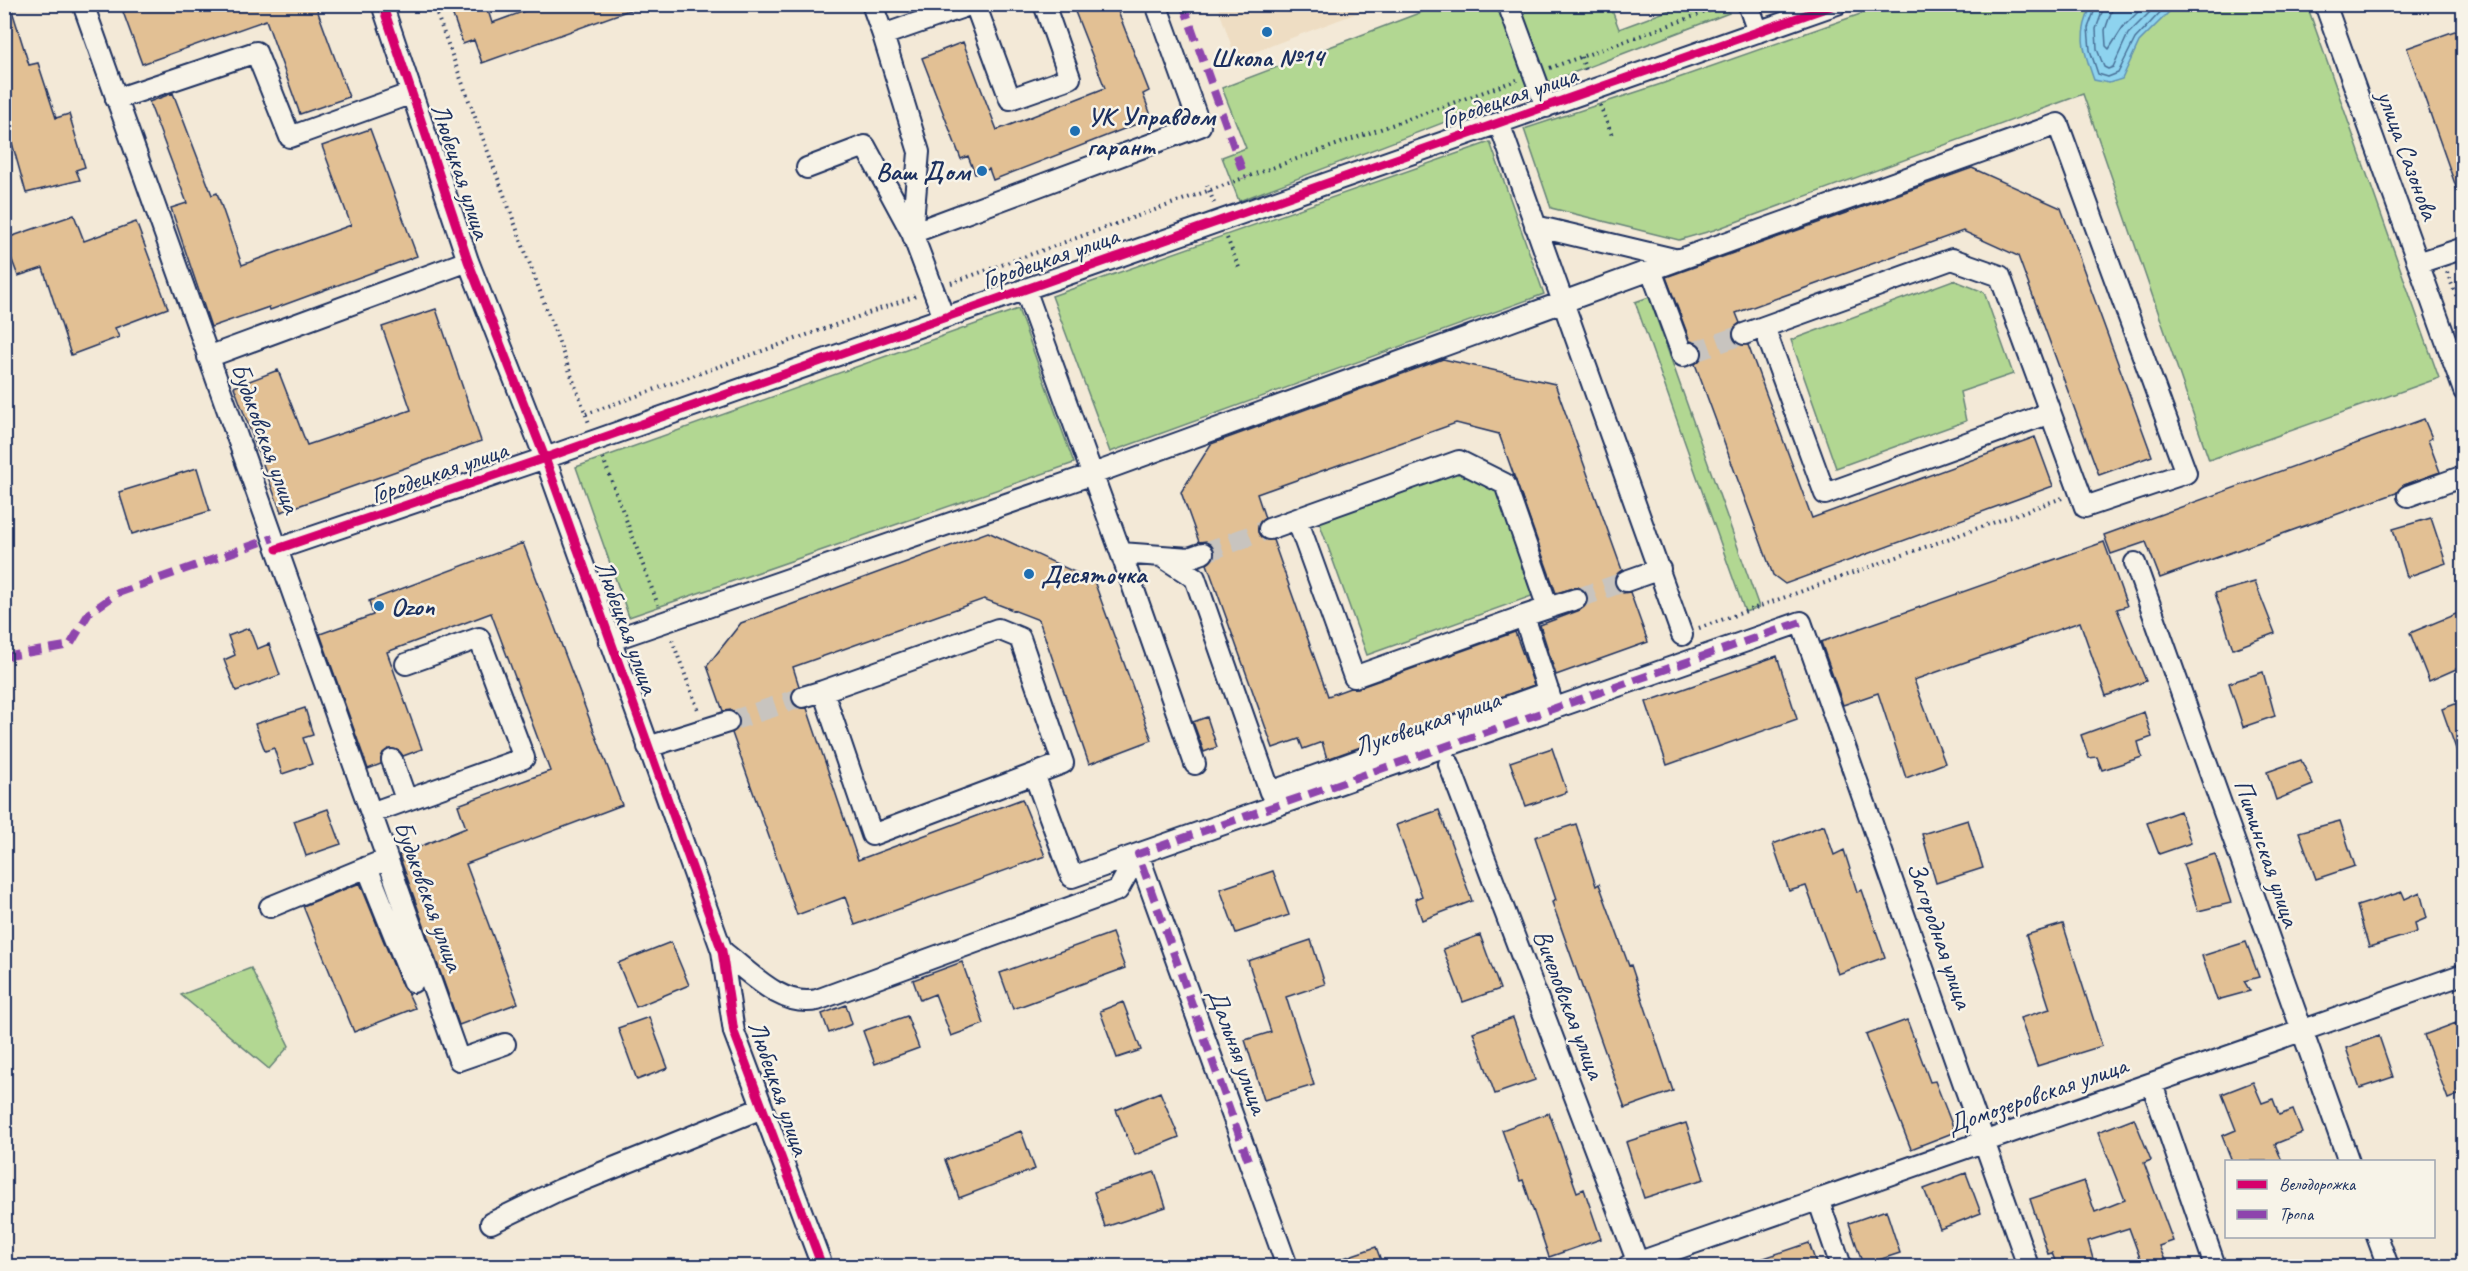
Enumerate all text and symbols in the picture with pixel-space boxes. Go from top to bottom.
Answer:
marker: Школа №14 [1260,25,1274,39]
place label: Школа №14 [1210,41,1327,74]
street label: Городецкая улица [1436,58,1583,136]
street label: улица Сазонова [2369,84,2447,226]
street label: Любецкая улица [424,99,499,244]
place label: УК Управдом гарант [1087,100,1216,163]
marker: УК Управдом гарант [1068,124,1082,138]
place label: Ваш Дом [876,155,971,188]
marker: Ваш Дом [975,164,989,178]
street label: Городецкая улица [977,219,1124,297]
street label: Будьковская улица [224,358,309,519]
street label: Городецкая улица [366,433,513,511]
street label: Любецкая улица [588,555,667,700]
place label: Десяточка [1041,558,1149,591]
marker: Десяточка [1022,567,1036,581]
place label: Ozon [391,590,436,623]
marker: Ozon [372,599,386,613]
street label: Луковецкая улица [1350,682,1506,763]
street label: Питинская улица [2226,775,2308,933]
street label: Будьковская улица [387,816,472,977]
street label: Загородная улица [1899,857,1981,1014]
street label: Вичеловская улица [1525,925,1613,1085]
street label: Дальняя улица [1200,984,1277,1120]
street label: Любецкая улица [741,1016,818,1161]
street label: Домозеровская улица [1943,1048,2134,1141]
legend [2225,1160,2435,1238]
text: Велодорожка [2279,1173,2357,1195]
text: Тропа [2279,1203,2315,1225]

